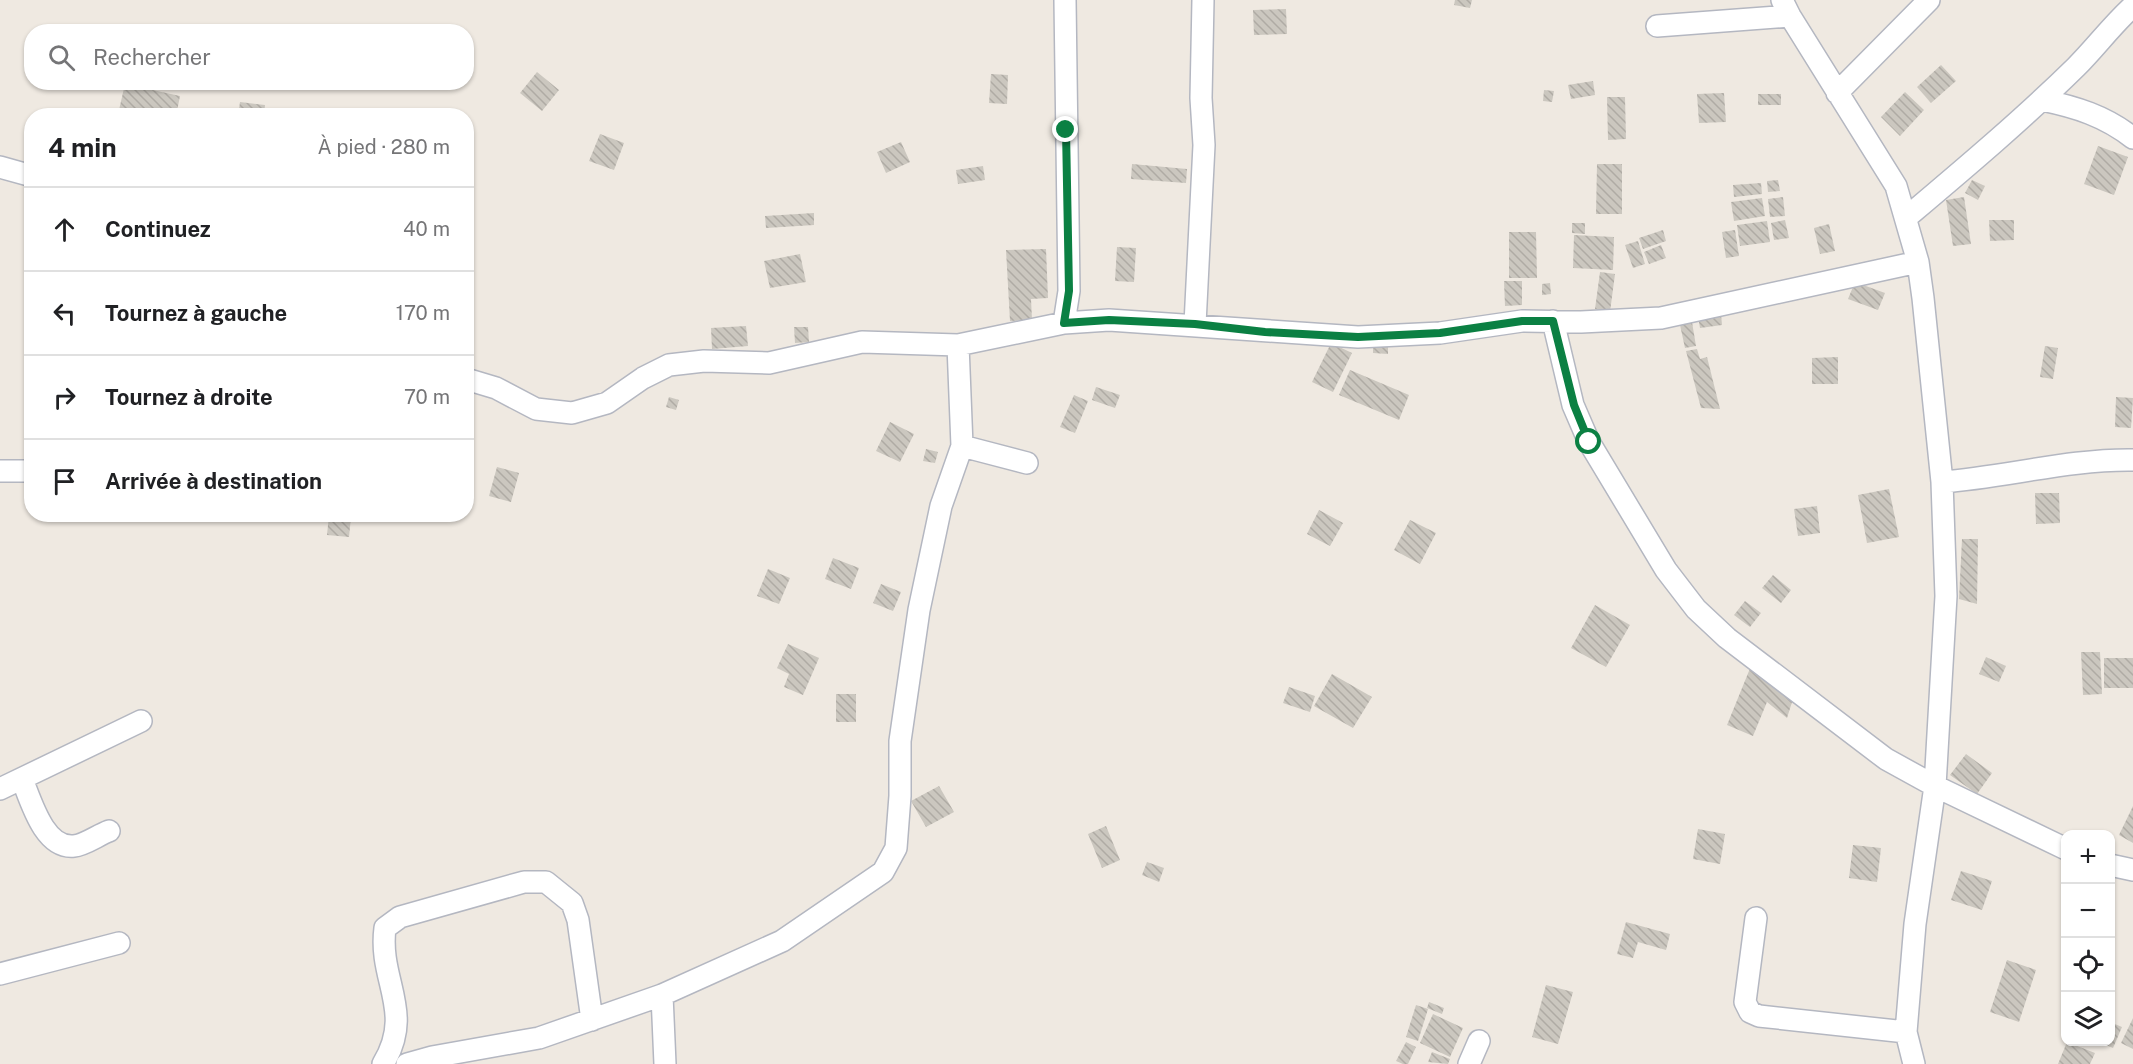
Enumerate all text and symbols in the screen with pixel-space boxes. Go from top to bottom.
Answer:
search box [24,24,474,90]
icon: search [45,41,78,74]
text: Rechercher [93,44,211,70]
route end [1052,116,1078,142]
text: 4 min [48,132,117,163]
text: À pied · 280 m [318,135,450,159]
icon: ahead [48,213,81,246]
text: Continuez [105,216,211,242]
text: 40 m [403,217,450,241]
icon: left [48,297,81,330]
text: Tournez à gauche [105,300,287,326]
text: 170 m [396,301,450,325]
icon: right [48,381,81,414]
text: Tournez à droite [105,384,273,410]
text: 70 m [404,385,450,409]
route start [1575,428,1601,454]
icon: arrive [48,465,81,498]
text: Arrivée à destination [105,468,322,494]
map controls [2061,830,2115,1046]
button: + [2061,830,2115,884]
button: − [2061,884,2115,938]
button: locate [2061,938,2115,992]
button: layers [2061,992,2115,1046]

